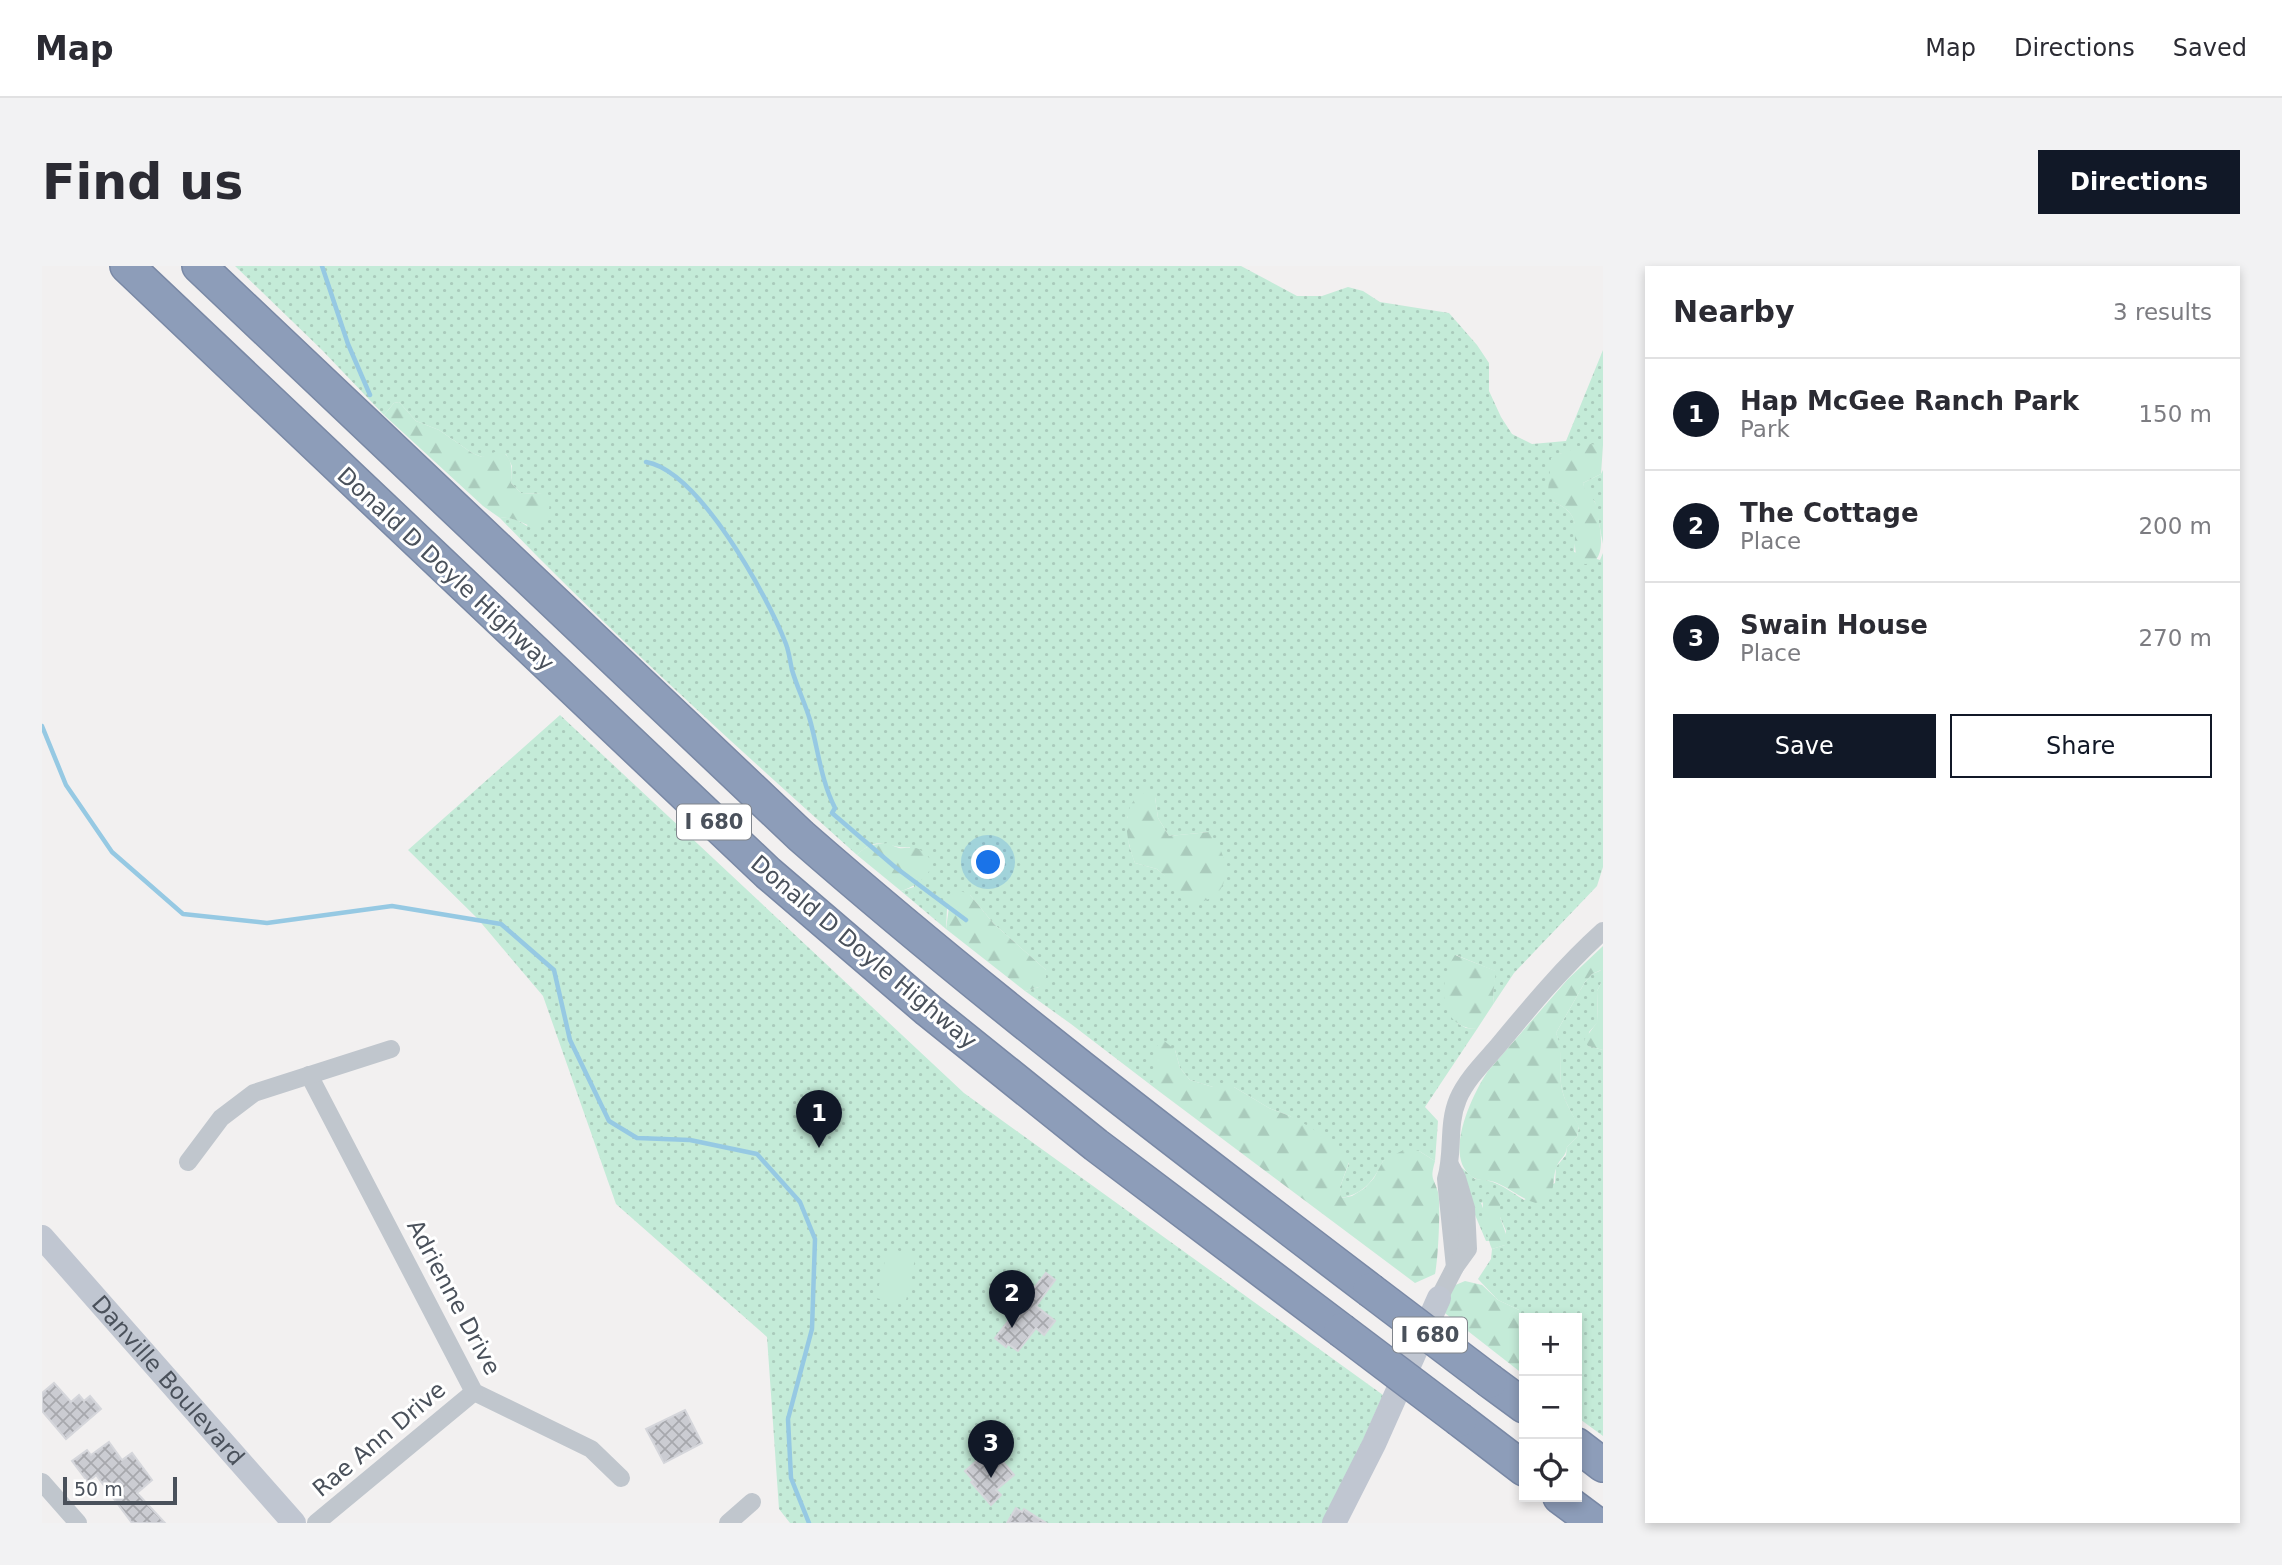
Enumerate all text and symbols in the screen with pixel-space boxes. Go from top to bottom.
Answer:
text: Map [35,29,114,68]
text: Map [1925,34,1976,62]
text: Directions [2014,34,2135,62]
text: Saved [2173,34,2247,62]
button: Directions [2038,150,2240,214]
text: Find us [42,154,243,211]
text: Nearby [1673,294,1795,329]
text: 3 results [2113,299,2212,325]
text: Hap McGee Ranch Park [1740,386,2079,416]
text: 1 [1688,401,1704,427]
text: 150 m [2138,401,2212,427]
text: Park [1740,416,1790,442]
street label: Donald D Doyle Highway [332,462,560,676]
text: The Cottage [1740,498,1919,528]
text: 2 [1688,513,1704,539]
text: 200 m [2138,513,2212,539]
text: Place [1740,528,1801,554]
text: Swain House [1740,610,1928,640]
text: 3 [1688,625,1704,651]
text: 270 m [2138,625,2212,651]
text: Place [1740,640,1801,666]
button: Save [1673,714,1936,778]
button: Share [1950,714,2212,778]
road number: I 680 [677,804,751,840]
your location [971,845,1005,879]
street label: Donald D Doyle Highway [746,850,982,1054]
pin: 1 [796,1090,842,1148]
street label: Adrienne Drive [402,1215,506,1379]
pin: 2 [989,1270,1035,1328]
street label: Danville Boulevard [87,1290,250,1470]
map controls [1519,1313,1582,1502]
button: + [1519,1313,1582,1376]
road number: I 680 [1393,1318,1467,1352]
street label: Rae Ann Drive [308,1376,450,1502]
button: − [1519,1376,1582,1439]
pin: 3 [968,1420,1014,1478]
button: locate [1519,1439,1582,1502]
scale bar [63,1474,177,1506]
text: 50 m [74,1478,123,1500]

